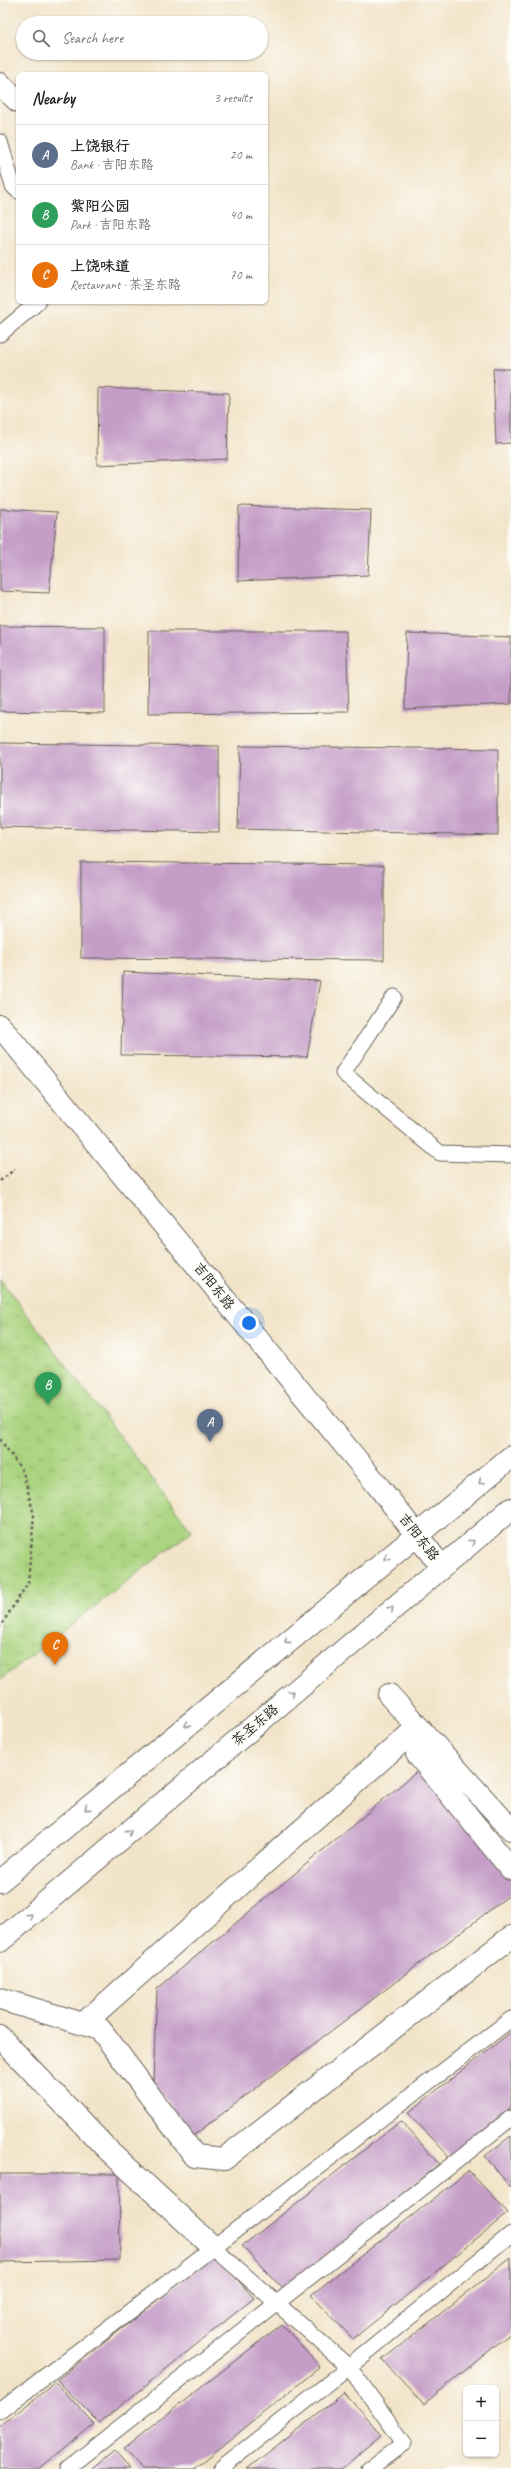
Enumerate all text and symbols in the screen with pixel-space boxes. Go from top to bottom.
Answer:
search box [16,16,268,60]
icon: search [30,27,52,49]
text: Search here [62,29,123,48]
text: Nearby [32,88,75,109]
text: 3 results [214,90,252,106]
text: 上饶银行 [70,137,130,156]
text: A [42,147,48,163]
text: 20 m [230,147,252,163]
text: Bank · 吉阳东路 [70,157,154,173]
text: 紫阳公园 [70,197,130,216]
text: B [42,207,48,223]
text: 40 m [230,207,252,223]
text: Park · 吉阳东路 [70,217,151,233]
text: 上饶味道 [70,257,130,276]
text: C [42,267,48,283]
text: 70 m [230,267,252,283]
text: Restaurant · 茶圣东路 [70,277,181,293]
street label: 吉阳东路 [190,1259,238,1313]
your location [239,1313,259,1333]
pin: B [35,1372,61,1405]
pin: A [197,1409,223,1442]
one-way arrow [478,1477,485,1484]
street label: 吉阳东路 [395,1510,443,1564]
one-way arrow [467,1539,474,1546]
one-way arrow [384,1554,391,1561]
one-way arrow [387,1607,394,1614]
pin: C [42,1632,68,1665]
one-way arrow [284,1637,291,1644]
one-way arrow [288,1691,295,1698]
street label: 茶圣东路 [228,1700,282,1750]
one-way arrow [184,1720,192,1727]
one-way arrow [85,1804,92,1811]
one-way arrow [124,1829,132,1836]
one-way arrow [25,1913,32,1920]
map controls [463,2385,499,2457]
button: + [463,2385,499,2421]
button: − [463,2421,499,2457]

